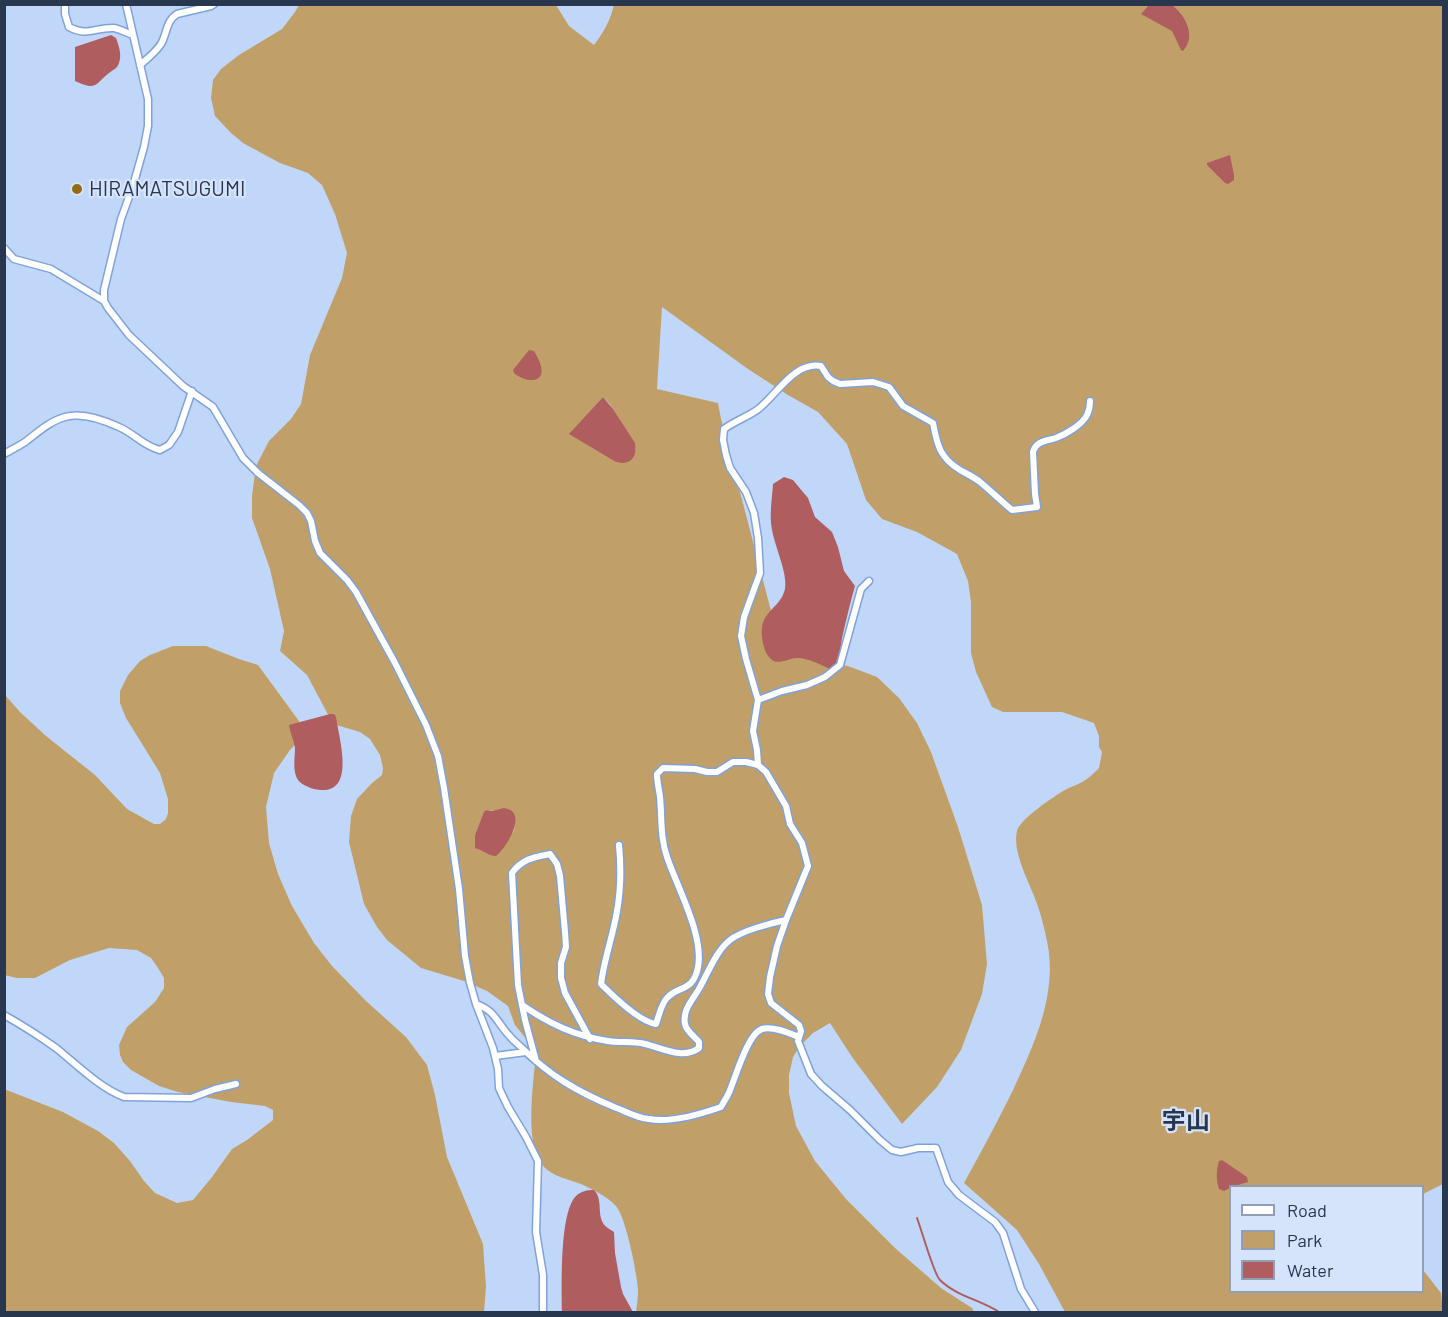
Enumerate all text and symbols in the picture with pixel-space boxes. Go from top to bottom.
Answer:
place label: HIRAMATSUGUMI [89,176,245,202]
marker: HIRAMATSUGUMI [70,182,84,196]
district label: 宇山 [1162,1107,1210,1135]
legend [1229,1185,1424,1293]
text: Road [1287,1199,1327,1221]
text: Park [1287,1229,1322,1251]
text: Water [1287,1259,1334,1281]

